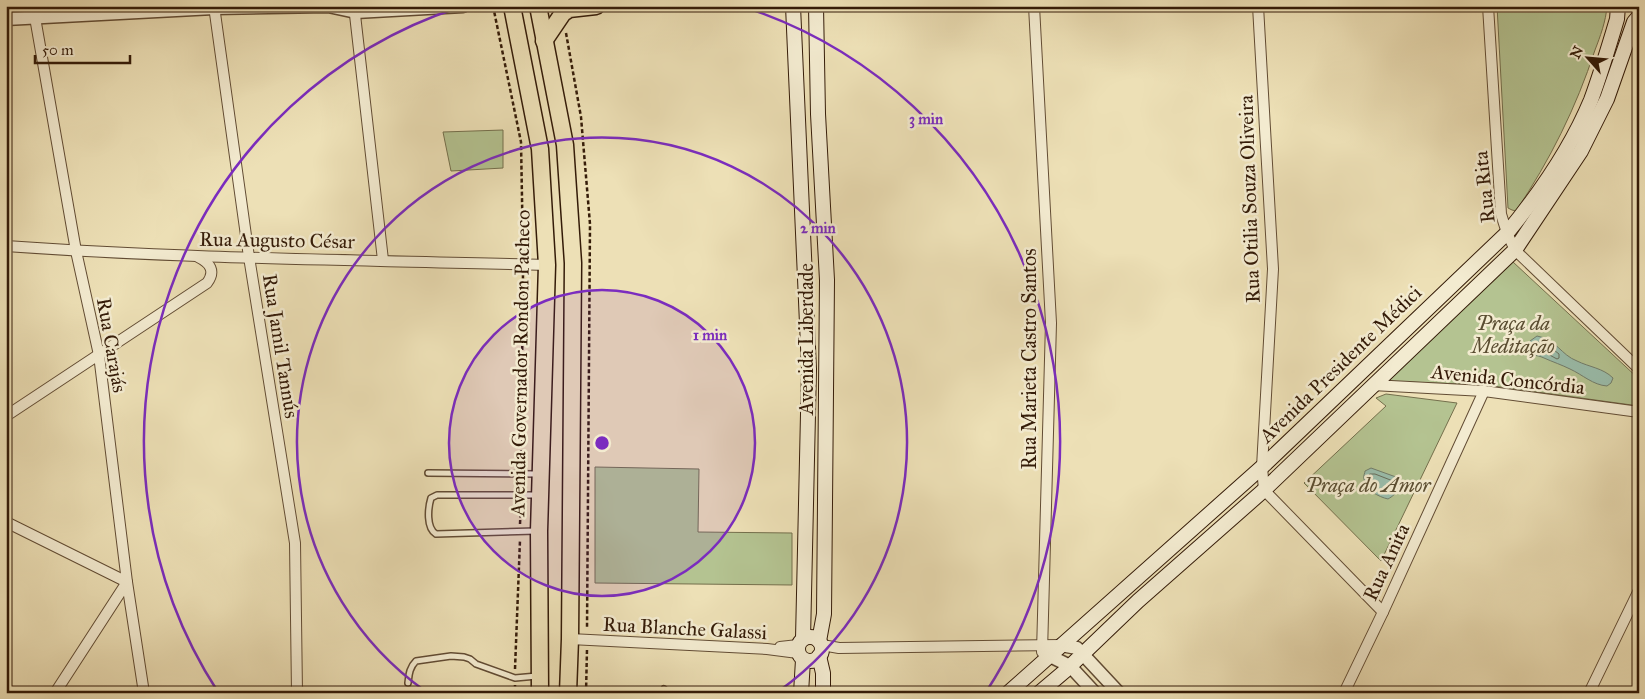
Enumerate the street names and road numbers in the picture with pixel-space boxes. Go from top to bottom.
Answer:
street label: Rua Otilia Souza Oliveira [1233,94,1265,303]
street label: Rua Rita [1468,149,1500,224]
street label: Avenida Governador Rondon Pacheco [505,209,535,518]
street label: Rua Augusto César [199,227,355,254]
street label: Rua Marieta Castro Santos [1017,248,1041,470]
street label: Avenida Liberdade [794,263,818,416]
street label: Rua Jamil Tannús [257,272,304,420]
street label: Avenida Presidente Médici [1253,280,1426,448]
street label: Rua Carajás [92,296,132,394]
street label: Avenida Concórdia [1429,359,1586,399]
street label: Rua Anita [1358,519,1415,604]
street label: Rua Blanche Galassi [602,612,768,644]

